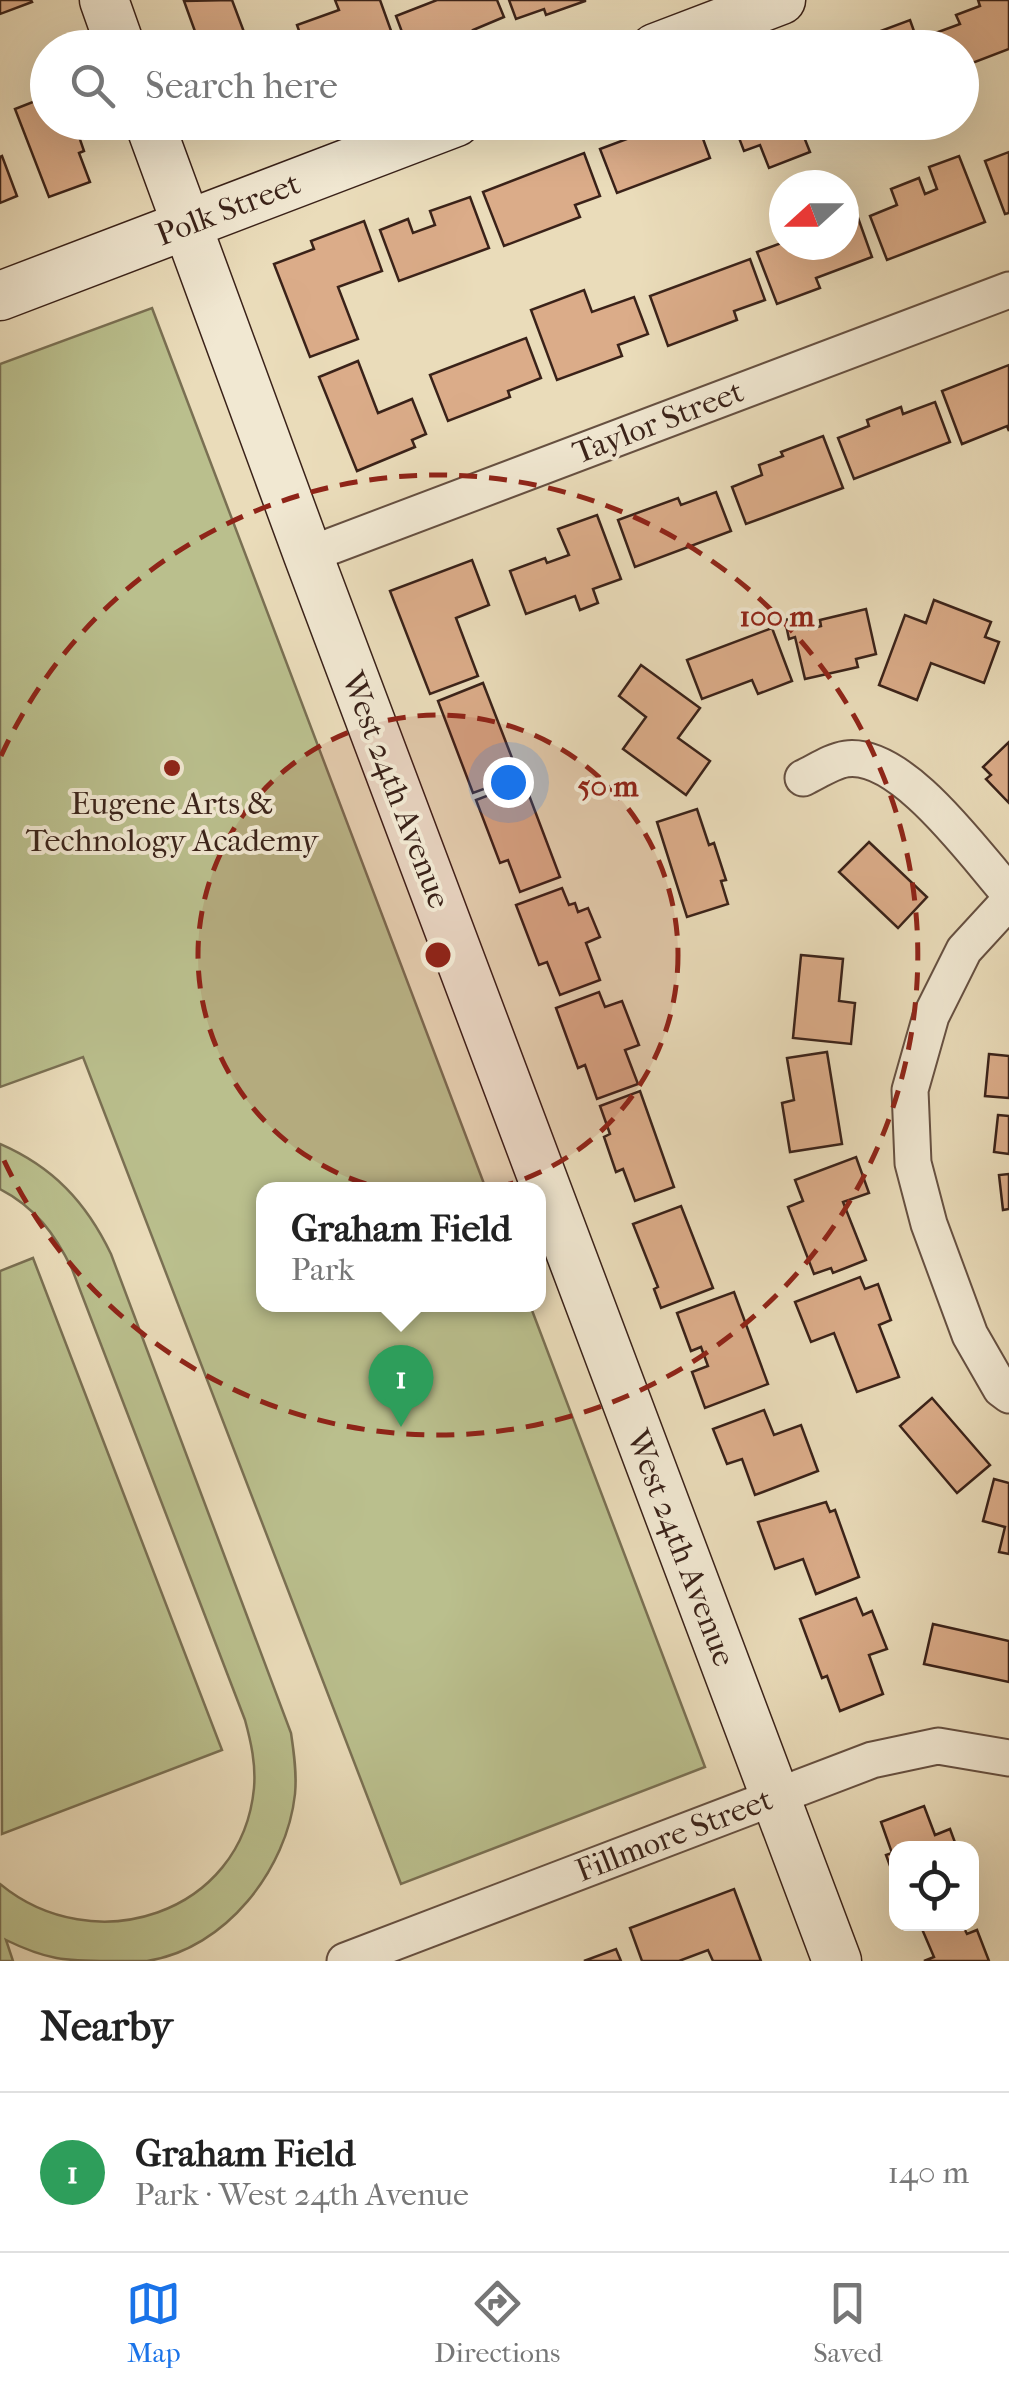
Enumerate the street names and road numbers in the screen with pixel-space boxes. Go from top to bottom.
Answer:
street label: Polk Street [151,164,306,253]
street label: Taylor Street [568,372,749,471]
street label: West 24th Avenue [334,666,458,914]
street label: West 24th Avenue [619,1424,743,1672]
street label: Fillmore Street [571,1780,778,1889]

